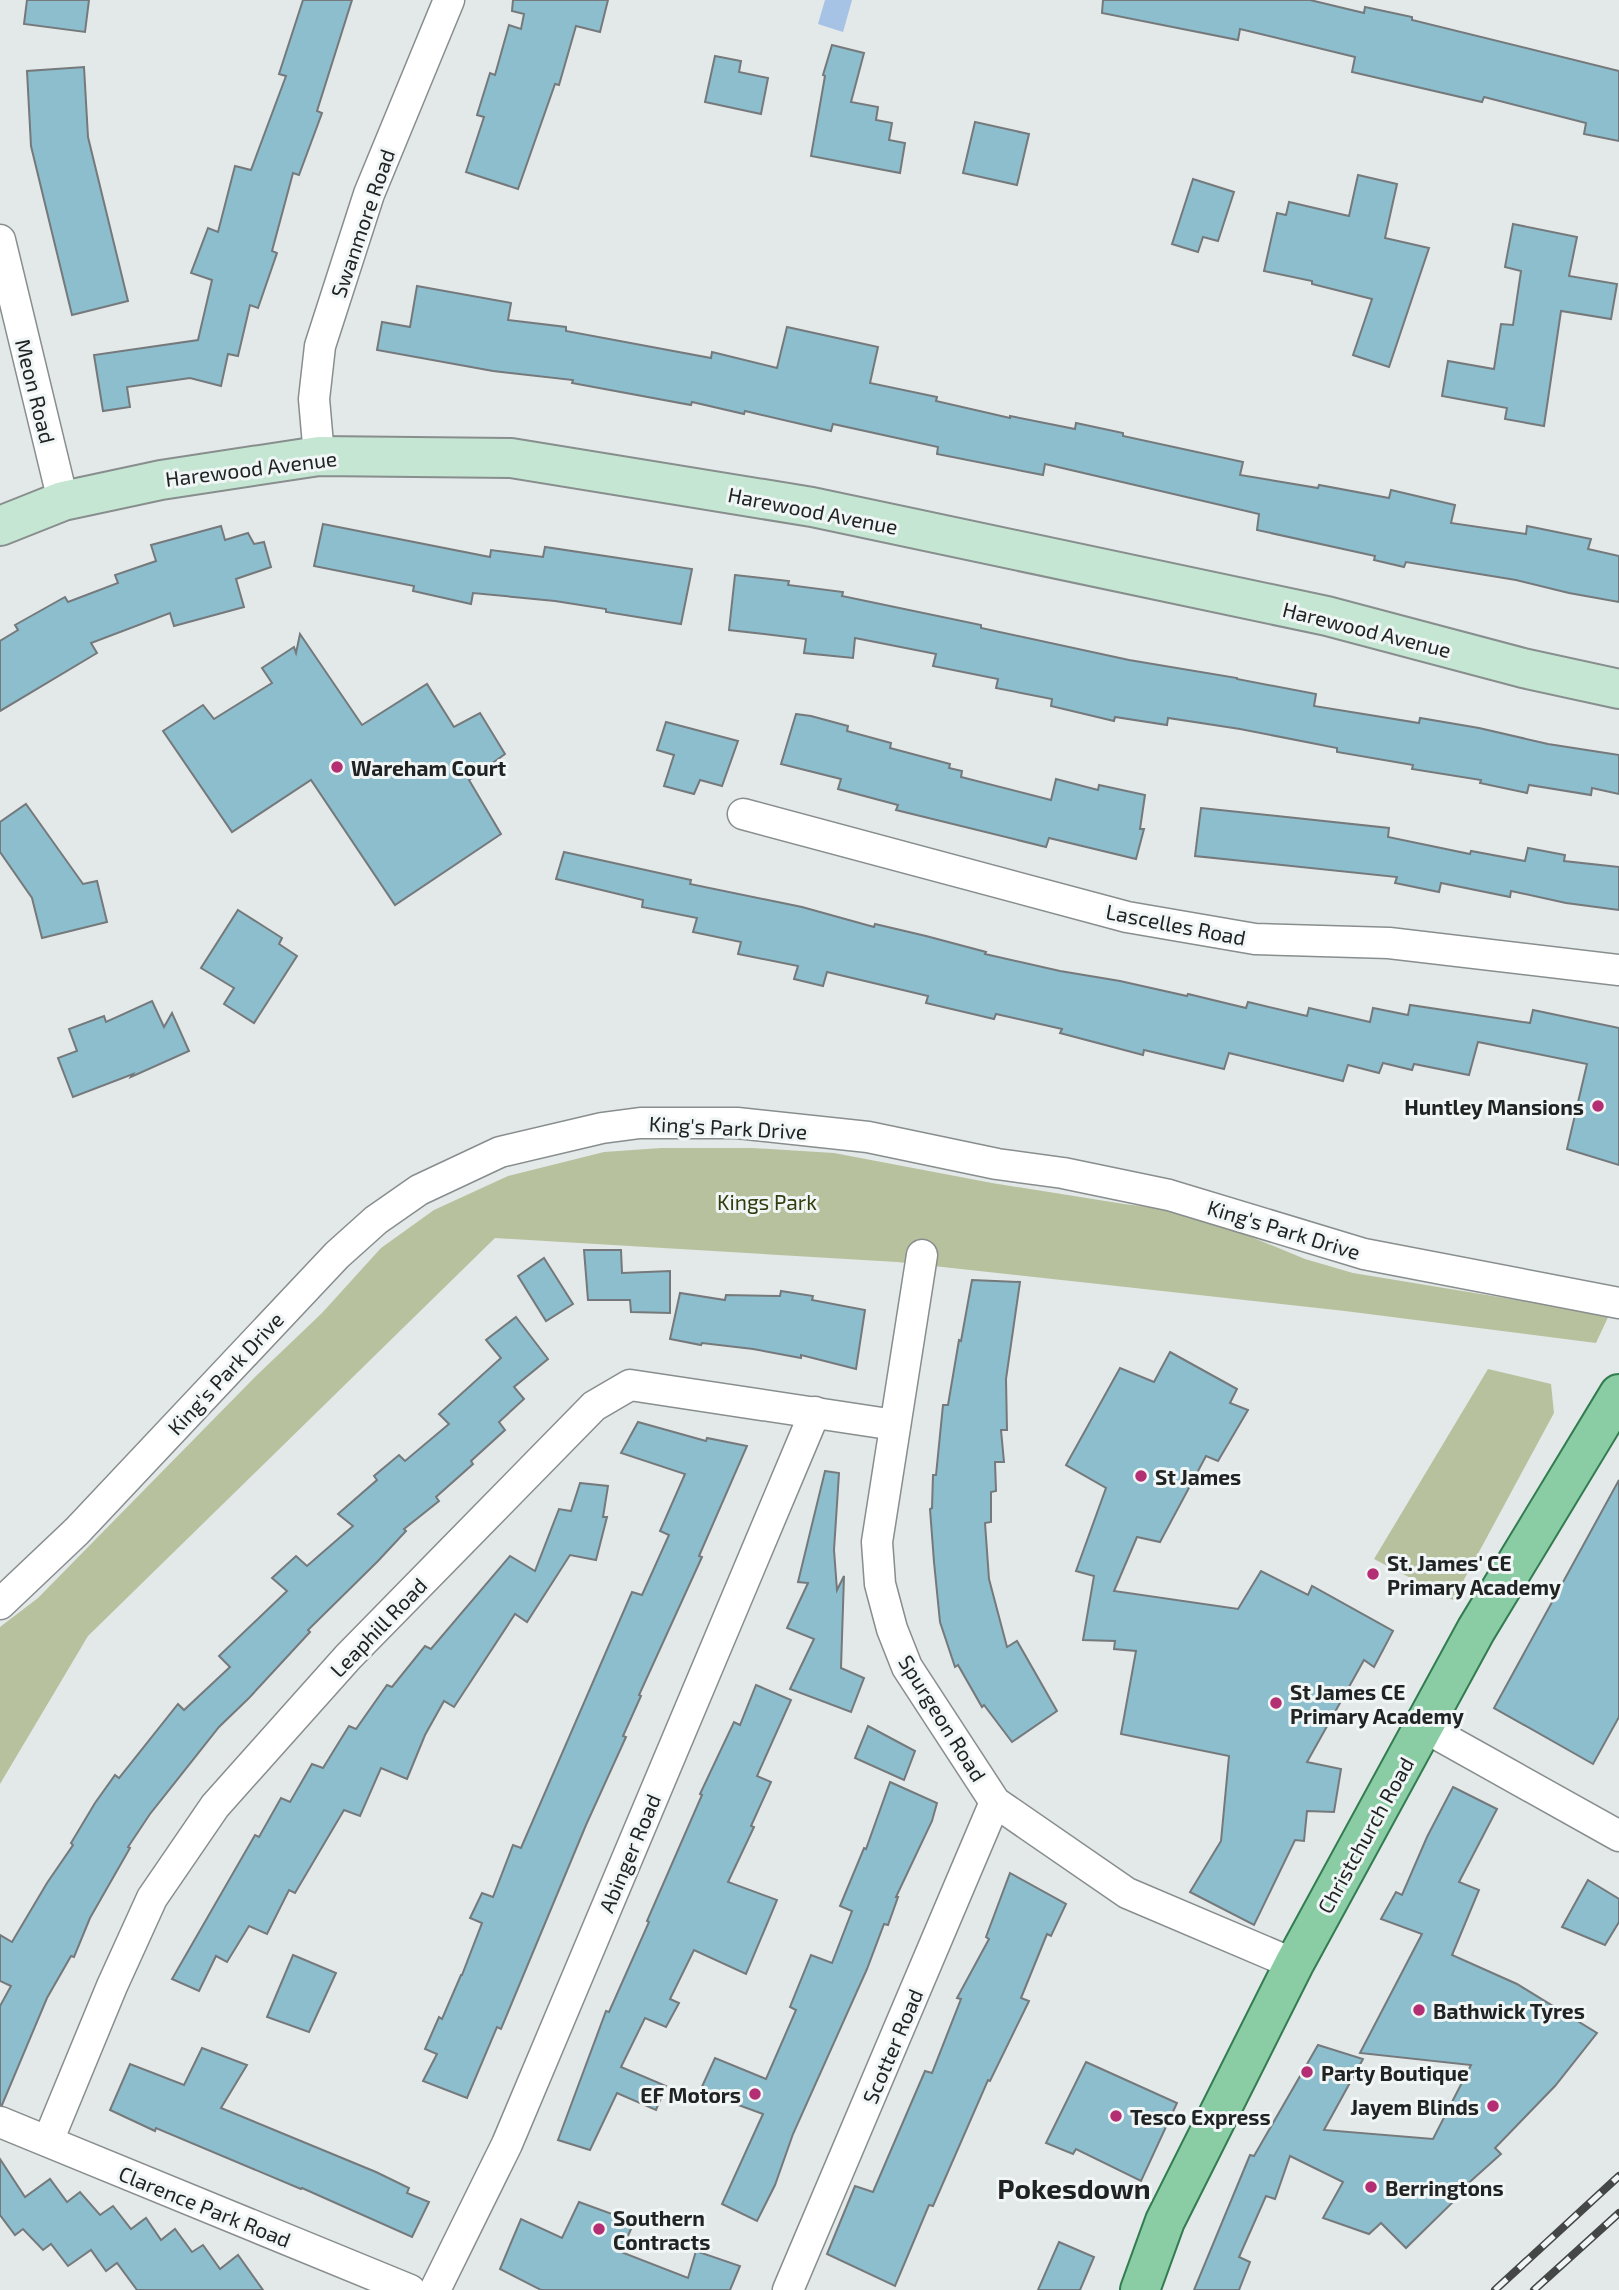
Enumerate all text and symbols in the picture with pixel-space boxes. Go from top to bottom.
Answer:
street label: Swanmore Road [325,145,399,301]
street label: Meon Road [11,336,61,446]
street label: Harewood Avenue [164,445,338,491]
street label: Harewood Avenue [726,481,900,539]
street label: Harewood Avenue [1280,596,1454,662]
place label: Wareham Court [351,755,507,780]
marker: Wareham Court [329,759,345,775]
street label: Lascelles Road [1104,898,1248,950]
place label: Huntley Mansions [1404,1094,1584,1120]
marker: Huntley Mansions [1590,1098,1606,1114]
street label: King's Park Drive [648,1110,808,1144]
park label: Kings Park [717,1189,817,1214]
street label: King's Park Drive [1205,1194,1363,1264]
street label: King's Park Drive [162,1306,288,1440]
place label: St James [1155,1464,1241,1489]
marker: St James [1133,1468,1149,1484]
place label: St. James' CE Primary Academy [1387,1550,1561,1600]
marker: St. James' CE Primary Academy [1365,1566,1381,1582]
street label: Leaphill Road [324,1572,432,1682]
street label: Spurgeon Road [894,1650,992,1786]
place label: St James CE Primary Academy [1290,1679,1464,1729]
marker: St James CE Primary Academy [1268,1695,1284,1711]
street label: Christchurch Road [1312,1753,1418,1917]
street label: Abinger Road [593,1790,665,1916]
street label: Scotter Road [857,1985,927,2107]
place label: Bathwick Tyres [1433,1998,1585,2024]
marker: Bathwick Tyres [1411,2002,1427,2018]
place label: Party Boutique [1321,2060,1469,2086]
marker: Party Boutique [1299,2064,1315,2080]
place label: EF Motors [640,2082,741,2107]
marker: EF Motors [747,2086,763,2102]
place label: Jayem Blinds [1350,2094,1479,2120]
marker: Jayem Blinds [1485,2098,1501,2114]
place label: Tesco Express [1130,2104,1271,2129]
marker: Tesco Express [1108,2108,1124,2124]
street label: Clarence Park Road [115,2160,295,2252]
district label: Pokesdown [997,2171,1151,2205]
place label: Berringtons [1385,2175,1504,2200]
marker: Berringtons [1363,2179,1379,2195]
place label: Southern Contracts [613,2205,710,2254]
marker: Southern Contracts [591,2221,607,2237]

